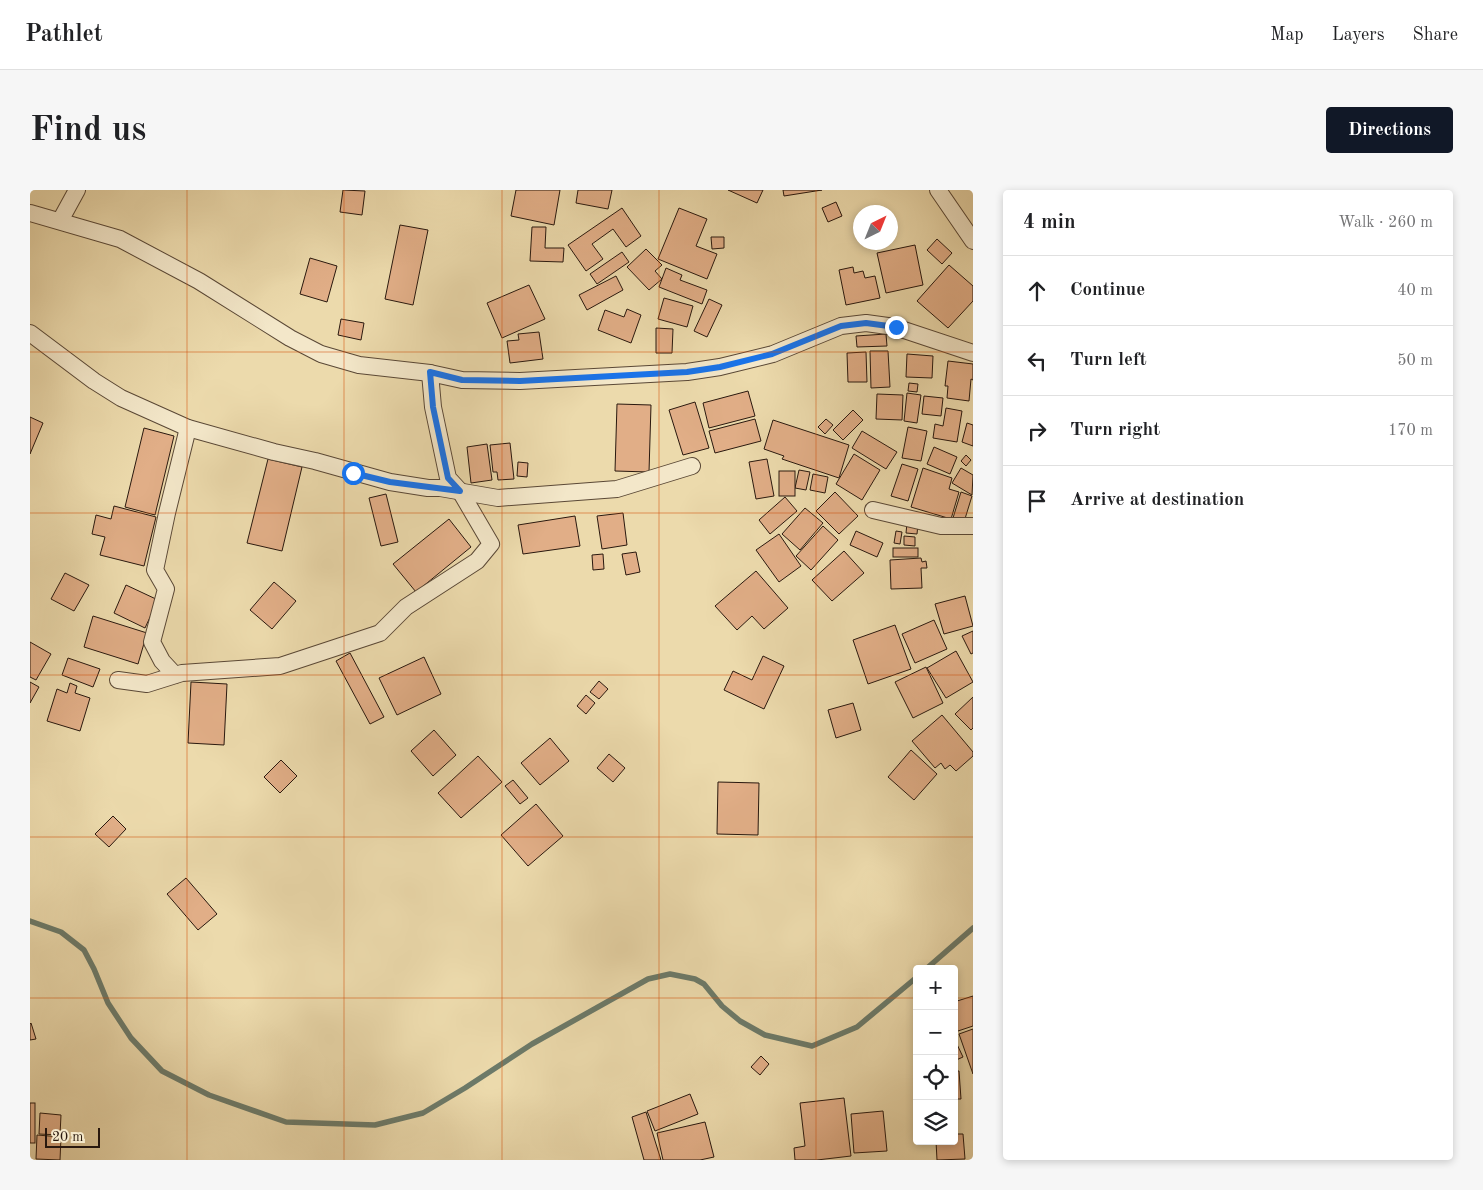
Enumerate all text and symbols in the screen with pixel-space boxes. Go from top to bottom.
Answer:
text: Pathlet [25,23,103,47]
text: Map [1270,26,1304,44]
text: Layers [1332,26,1384,44]
text: Share [1412,26,1458,44]
button: Directions [1326,107,1453,153]
text: Find us [30,113,146,148]
north arrow [853,205,898,250]
text: 4 min [1023,212,1076,233]
text: Walk · 260 m [1338,215,1433,231]
icon: ahead [1023,277,1051,305]
text: Continue [1070,281,1145,300]
text: 40 m [1397,283,1433,299]
route end [885,316,908,339]
icon: left [1023,347,1051,375]
text: Turn left [1070,351,1147,370]
text: 50 m [1397,353,1433,369]
icon: right [1023,417,1051,445]
text: Turn right [1070,421,1160,440]
text: 170 m [1388,423,1433,439]
route start [342,462,365,485]
icon: arrive [1023,487,1051,515]
text: Arrive at destination [1070,491,1244,510]
map controls [913,965,958,1145]
button: + [913,965,958,1010]
button: − [913,1010,958,1055]
button: locate [913,1055,958,1100]
button: layers [913,1100,958,1145]
scale bar [45,1125,100,1148]
text: 20 m [52,1130,83,1144]

